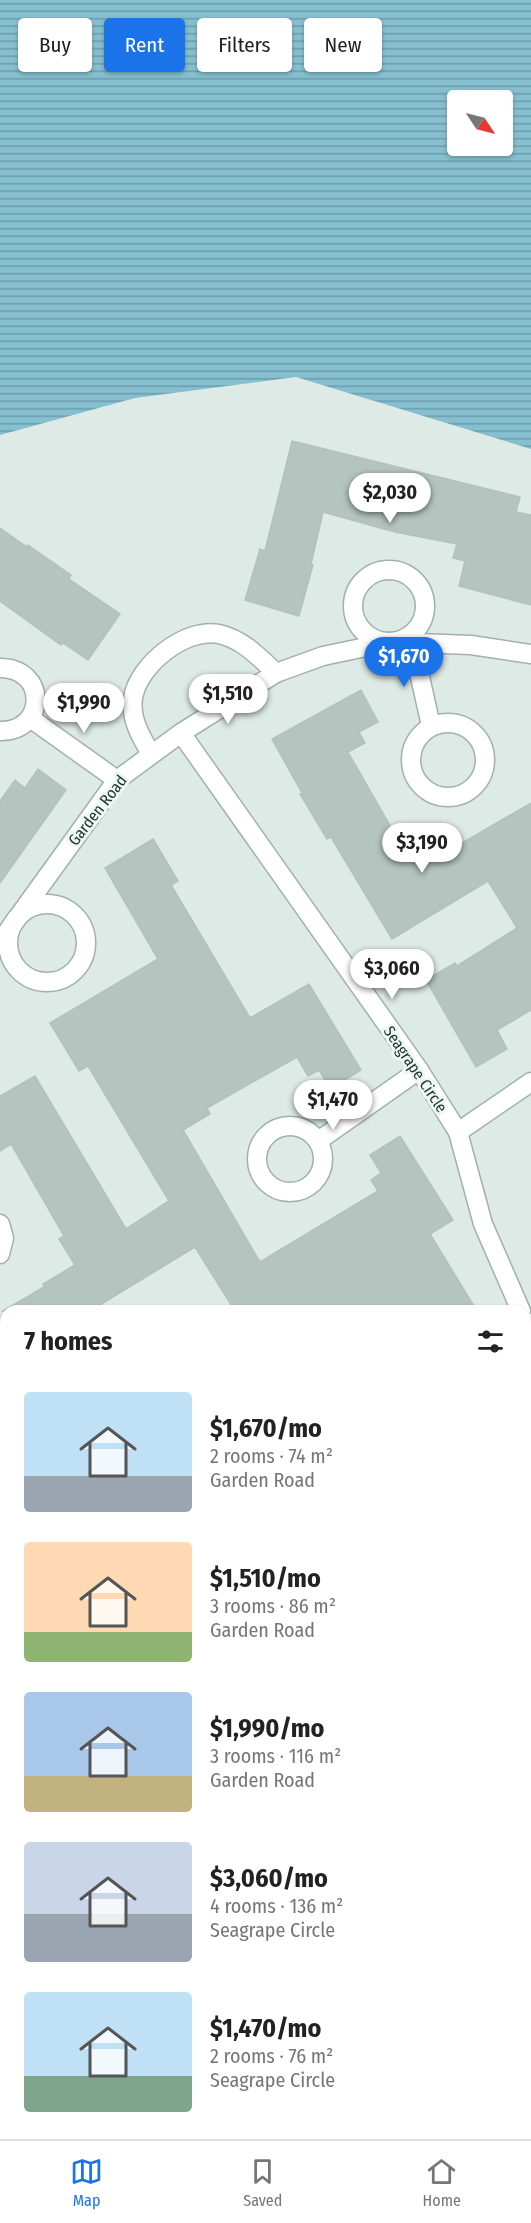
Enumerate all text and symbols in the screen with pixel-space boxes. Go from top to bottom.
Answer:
chip: Buy [18,18,92,72]
chip: Rent [104,18,185,72]
chip: Filters [197,18,292,72]
chip: New [304,18,382,72]
north arrow [447,90,513,156]
map controls [447,90,513,156]
pin: $2,030 [341,473,439,524]
text: $2,030 [363,480,417,504]
pin: $1,670 [355,637,453,688]
text: $1,670 [378,644,430,668]
pin: $1,510 [179,674,277,725]
text: $1,510 [203,681,253,705]
pin: $1,990 [35,683,133,734]
text: $1,990 [57,690,111,714]
street label: Garden Road [64,771,131,849]
pin: $3,190 [373,823,471,874]
text: $3,190 [396,830,448,854]
pin: $3,060 [343,949,441,1000]
text: $3,060 [364,956,420,980]
street label: Seagrape Circle [380,1022,452,1116]
pin: $1,470 [284,1080,382,1131]
text: $1,470 [308,1087,358,1111]
icon: filters [474,1325,507,1358]
text: 7 homes [24,1326,112,1357]
text: $1,670/mo [210,1413,322,1444]
icon: home [72,1416,144,1488]
text: 2 rooms · 74 m² [210,1444,333,1468]
text: Garden Road [210,1468,315,1492]
text: $1,510/mo [210,1563,321,1594]
icon: home [72,1566,144,1638]
text: 3 rooms · 86 m² [210,1594,336,1618]
text: Garden Road [210,1618,315,1642]
text: $1,990/mo [210,1713,325,1744]
icon: home [72,1716,144,1788]
text: 3 rooms · 116 m² [210,1744,341,1768]
text: Garden Road [210,1768,315,1792]
text: $3,060/mo [210,1863,328,1894]
icon: home [72,1866,144,1938]
text: 4 rooms · 136 m² [210,1894,343,1918]
text: Seagrape Circle [210,1918,335,1942]
text: $1,470/mo [210,2013,321,2044]
icon: home [72,2016,144,2088]
text: 2 rooms · 76 m² [210,2044,333,2068]
text: Seagrape Circle [210,2068,335,2092]
tab: Map [70,2155,103,2210]
tab: Saved [243,2155,282,2210]
tab: Home [423,2155,461,2210]

